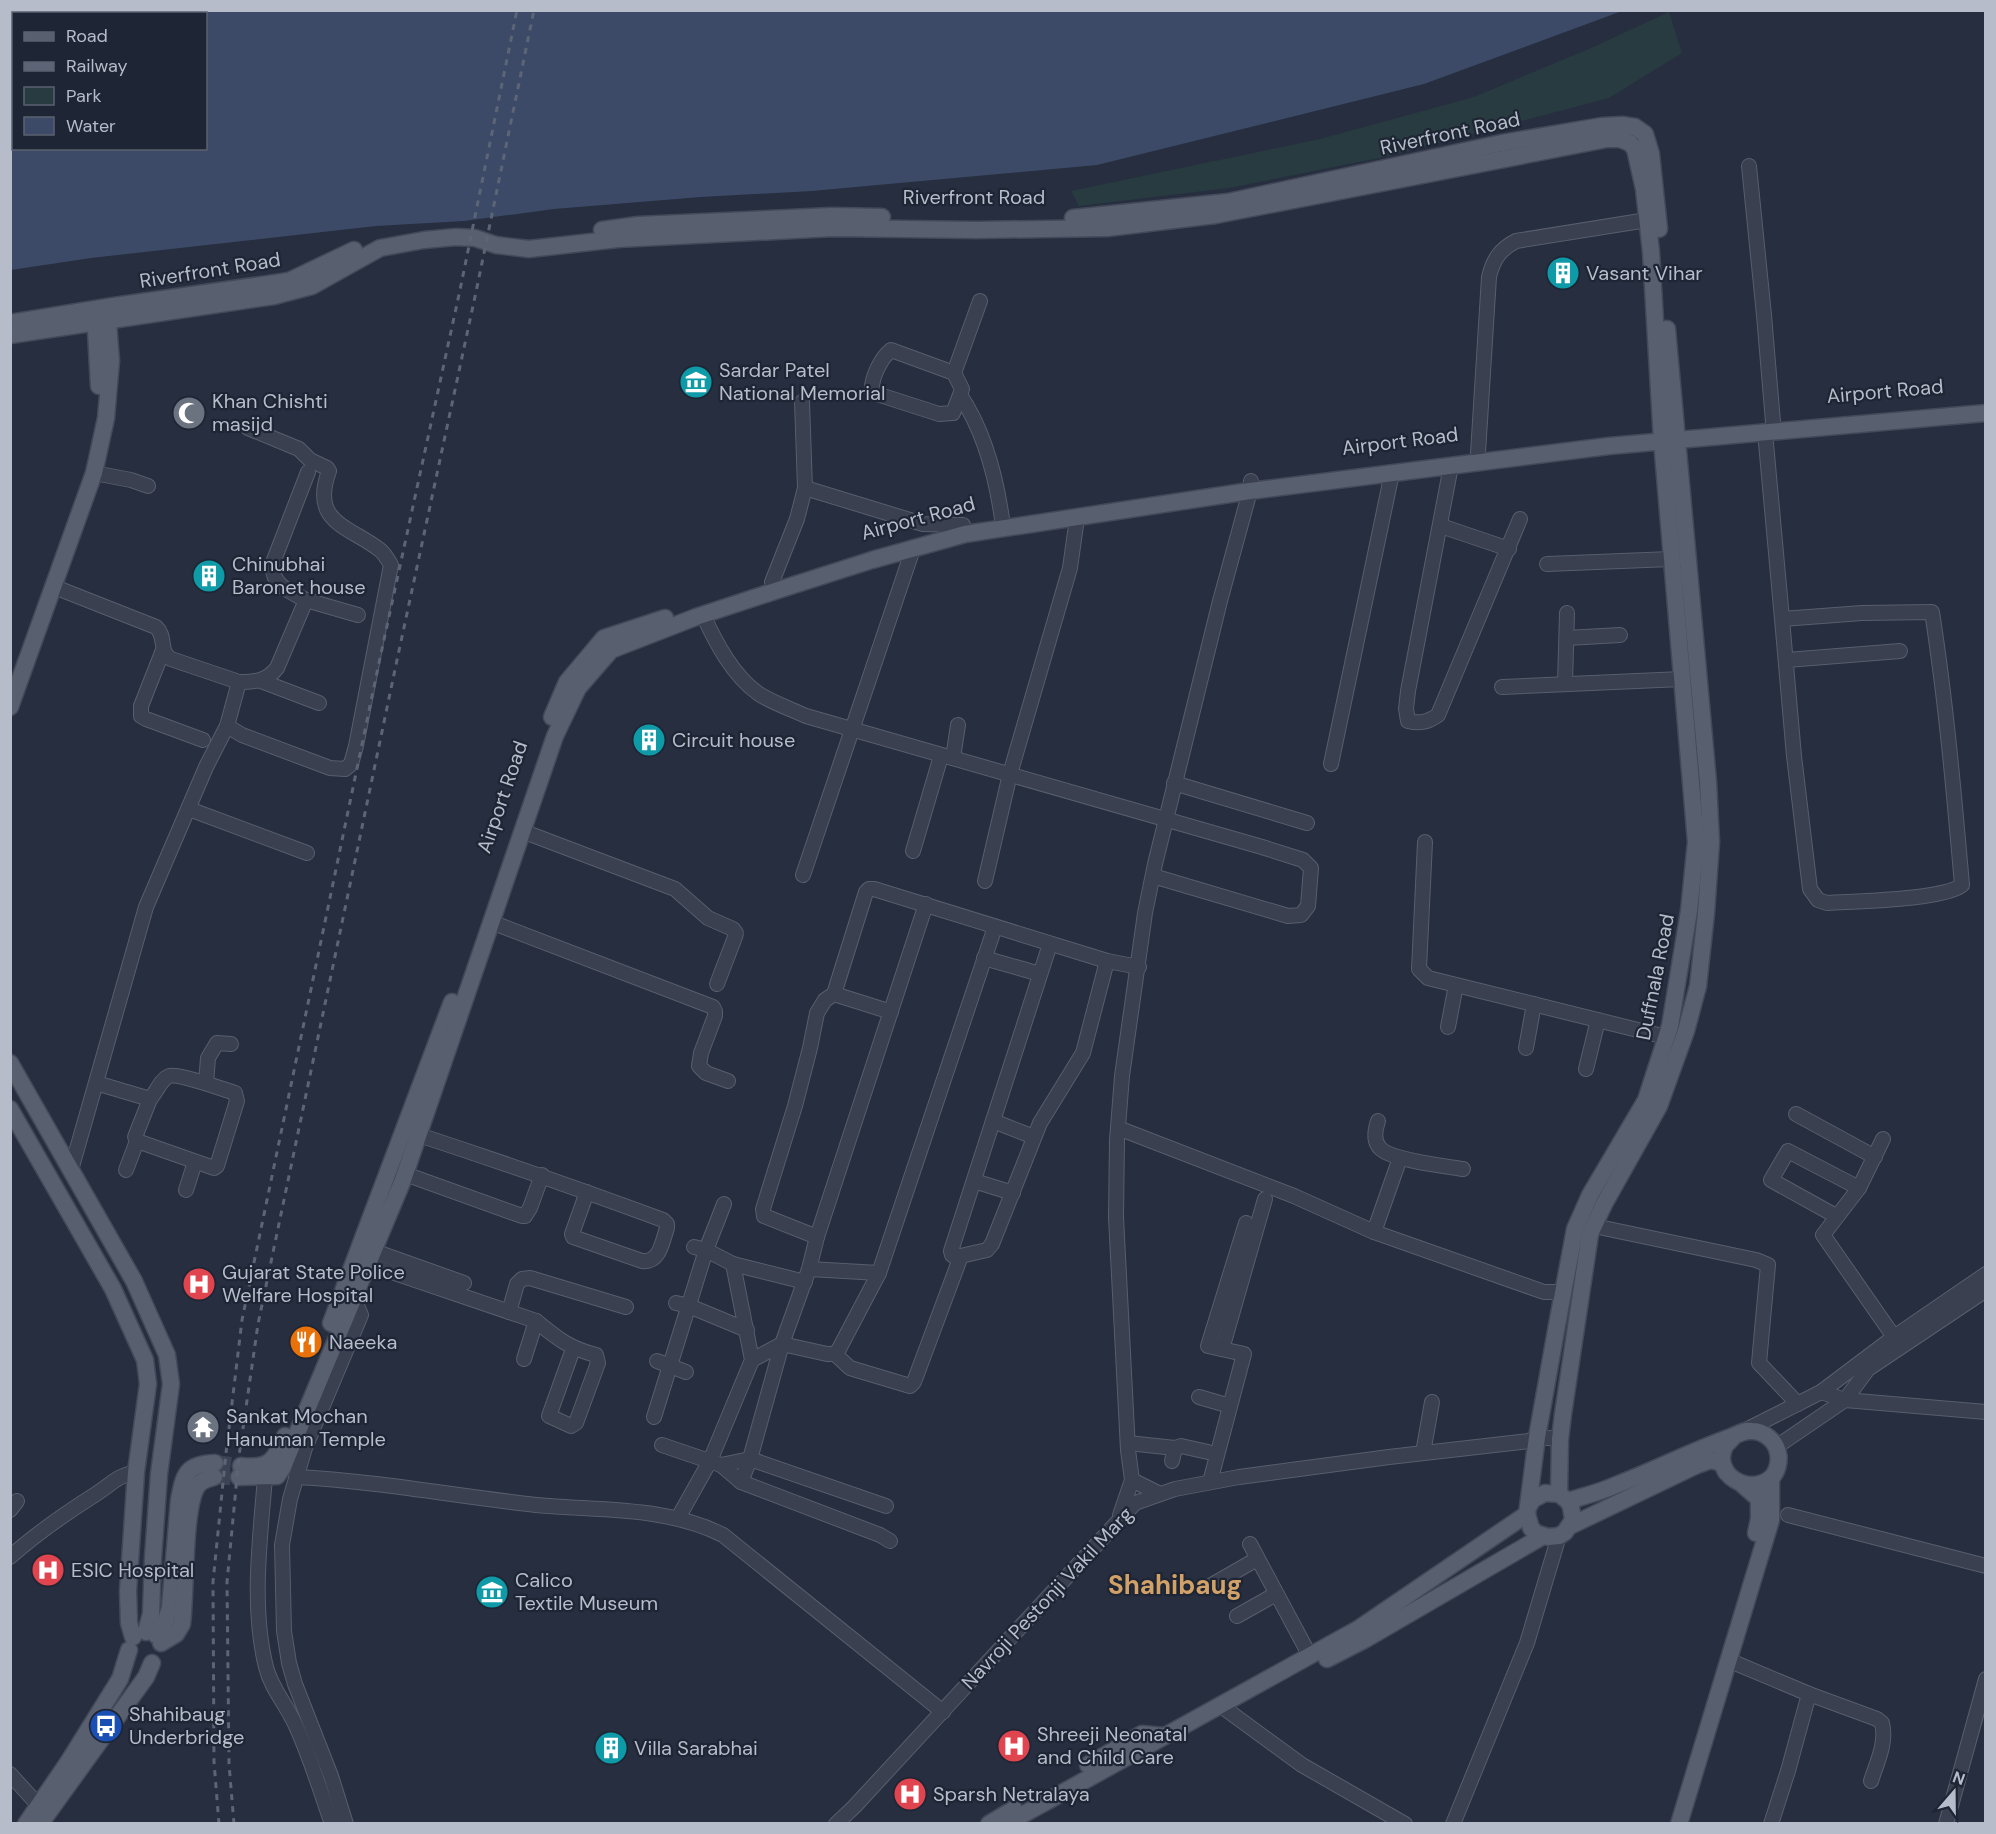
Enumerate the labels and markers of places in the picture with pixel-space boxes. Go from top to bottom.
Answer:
building icon: Vasant Vihar [1545,255,1581,291]
place label: Vasant Vihar [1586,260,1703,286]
place label: Sardar Patel National Memorial [719,357,885,406]
museum icon: Sardar Patel National Memorial [678,364,714,400]
place label: Khan Chishti masijd [212,388,328,437]
mosque icon: Khan Chishti masijd [171,395,207,431]
place label: Chinubhai Baronet house [232,551,366,600]
building icon: Chinubhai Baronet house [191,558,227,594]
building icon: Circuit house [631,722,667,758]
place label: Circuit house [672,727,795,753]
place label: Gujarat State Police Welfare Hospital [222,1259,405,1308]
hospital icon: Gujarat State Police Welfare Hospital [181,1266,217,1302]
restaurant icon: Naeeka [288,1324,324,1360]
place label: Naeeka [329,1329,397,1355]
place label: Sankat Mochan Hanuman Temple [226,1403,386,1452]
temple icon: Sankat Mochan Hanuman Temple [185,1409,221,1445]
hospital icon: ESIC Hospital [30,1552,66,1588]
place label: ESIC Hospital [71,1557,194,1583]
place label: Calico Textile Museum [515,1567,658,1616]
museum icon: Calico Textile Museum [474,1574,510,1610]
place label: Shahibaug Underbridge [129,1701,244,1750]
bus stop icon: Shahibaug Underbridge [88,1708,124,1744]
place label: Shreeji Neonatal and Child Care [1037,1721,1187,1770]
hospital icon: Shreeji Neonatal and Child Care [996,1728,1032,1764]
building icon: Villa Sarabhai [593,1730,629,1766]
place label: Villa Sarabhai [634,1735,758,1761]
hospital icon: Sparsh Netralaya [892,1776,928,1812]
place label: Sparsh Netralaya [933,1781,1090,1807]

